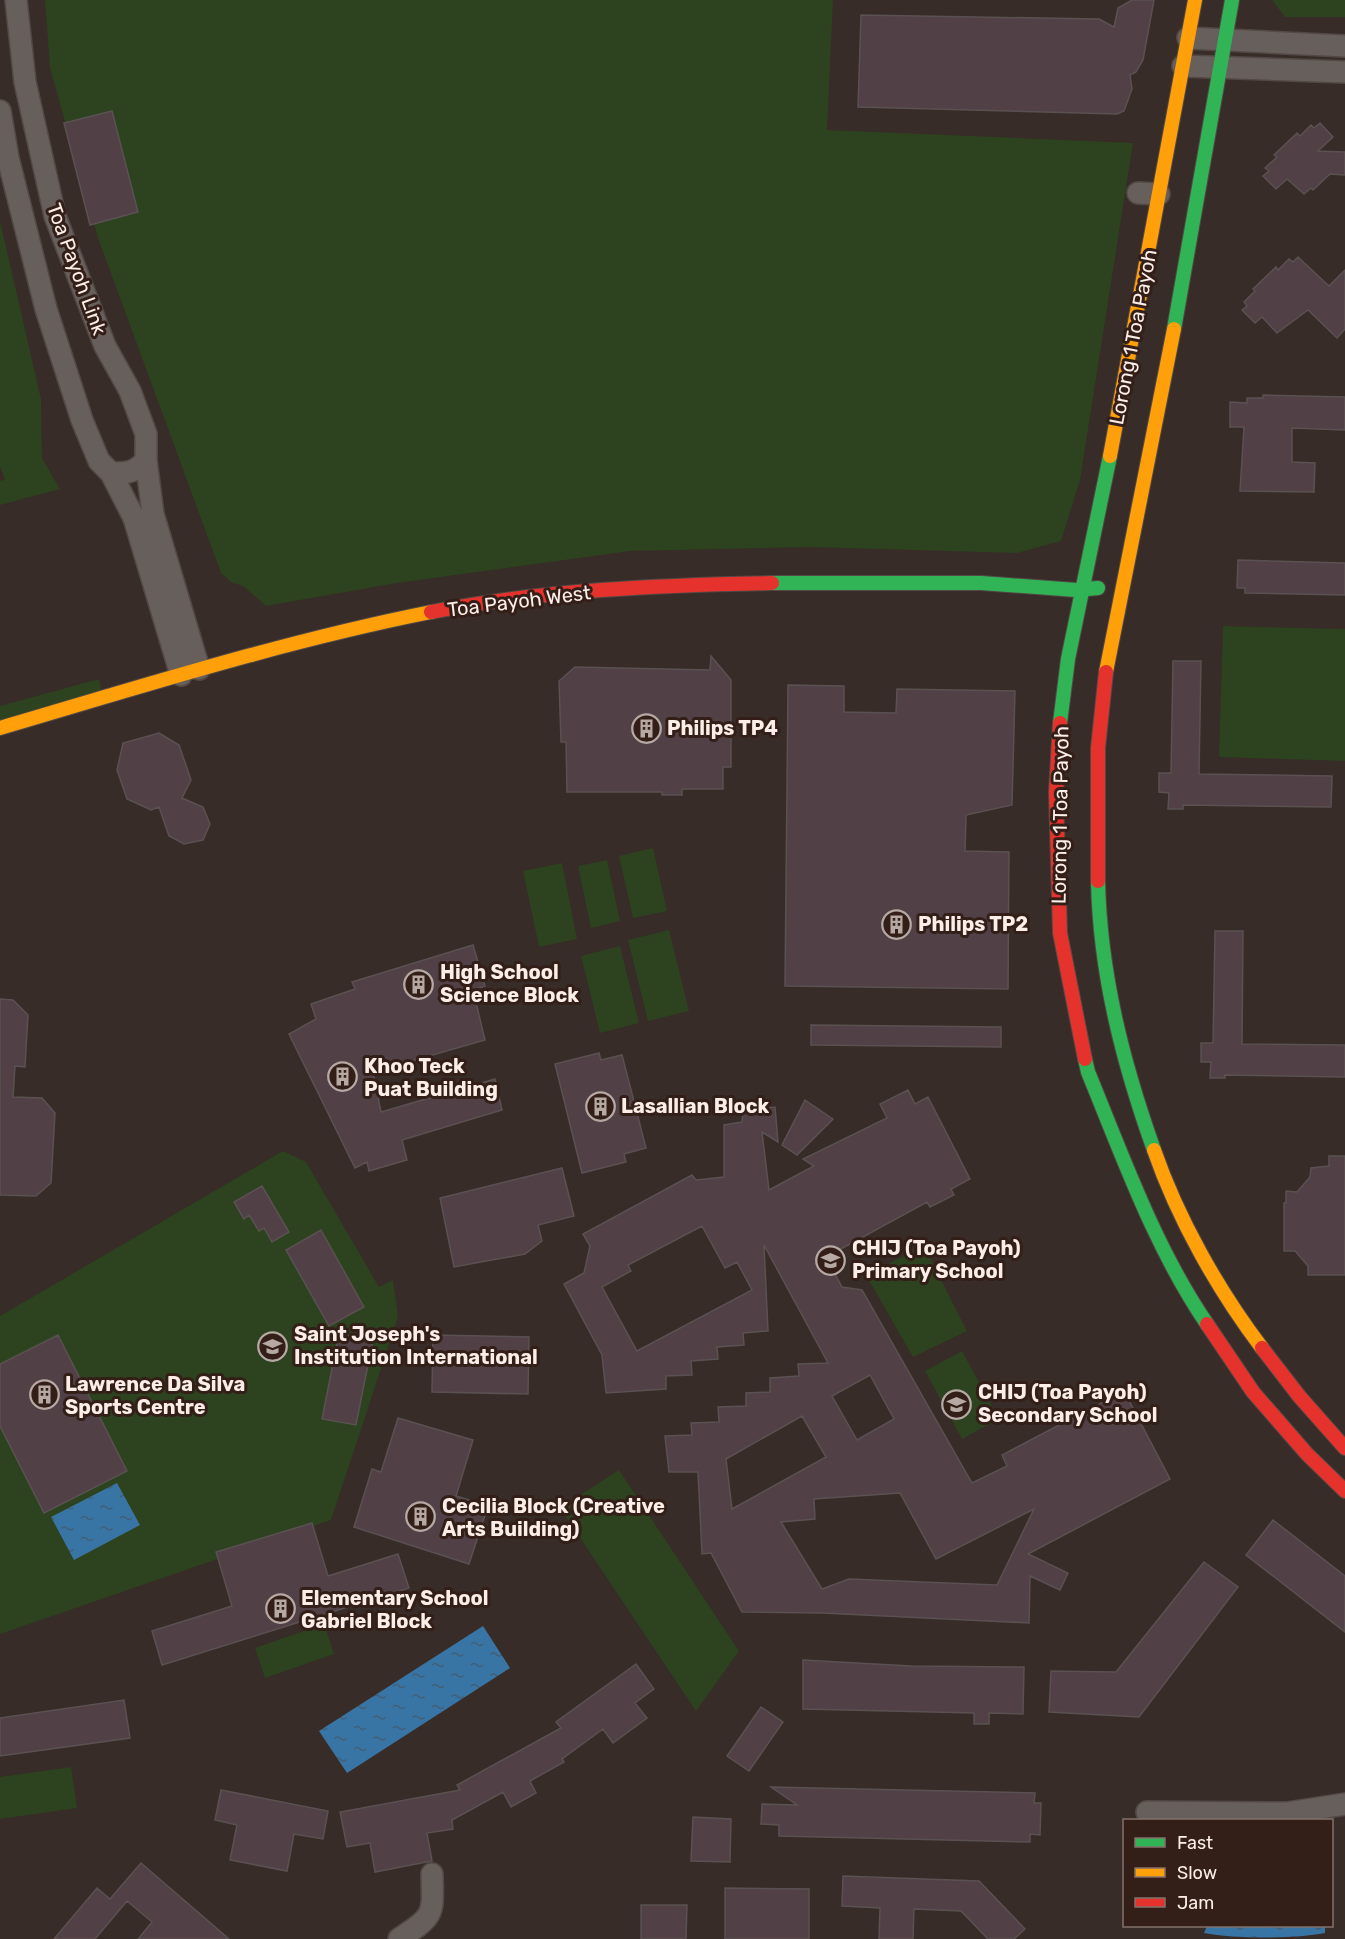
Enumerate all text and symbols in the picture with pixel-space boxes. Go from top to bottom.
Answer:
street label: Toa Payoh Link [42,200,112,339]
street label: Lorong 1 Toa Payoh [1104,247,1162,427]
street label: Toa Payoh West [446,580,592,622]
building icon: Philips TP4 [630,712,662,744]
place label: Philips TP4 [667,716,778,740]
street label: Lorong 1 Toa Payoh [1046,726,1074,904]
building icon: Philips TP2 [881,908,913,940]
place label: Philips TP2 [918,912,1028,936]
place label: High School Science Block [440,960,579,1007]
building icon: High School Science Block [403,968,435,1000]
place label: Khoo Teck Puat Building [364,1054,498,1101]
building icon: Khoo Teck Puat Building [327,1061,359,1093]
building icon: Lasallian Block [584,1090,616,1122]
place label: Lasallian Block [621,1094,769,1118]
place label: CHIJ (Toa Payoh) Primary School [852,1236,1021,1283]
school or university icon: CHIJ (Toa Payoh) Primary School [815,1244,847,1276]
place label: Saint Joseph's Institution International [294,1322,538,1369]
school or university icon: Saint Joseph's Institution International [257,1330,289,1362]
place label: Lawrence Da Silva Sports Centre [65,1372,245,1419]
building icon: Lawrence Da Silva Sports Centre [28,1379,60,1411]
place label: CHIJ (Toa Payoh) Secondary School [978,1380,1157,1427]
school or university icon: CHIJ (Toa Payoh) Secondary School [941,1388,973,1420]
place label: Cecilia Block (Creative Arts Building) [442,1494,665,1541]
building icon: Cecilia Block (Creative Arts Building) [405,1501,437,1533]
place label: Elementary School Gabriel Block [301,1586,488,1633]
building icon: Elementary School Gabriel Block [264,1593,296,1625]
legend [1123,1819,1333,1927]
text: Fast [1177,1832,1213,1854]
text: Slow [1177,1862,1217,1884]
text: Jam [1177,1892,1214,1914]

